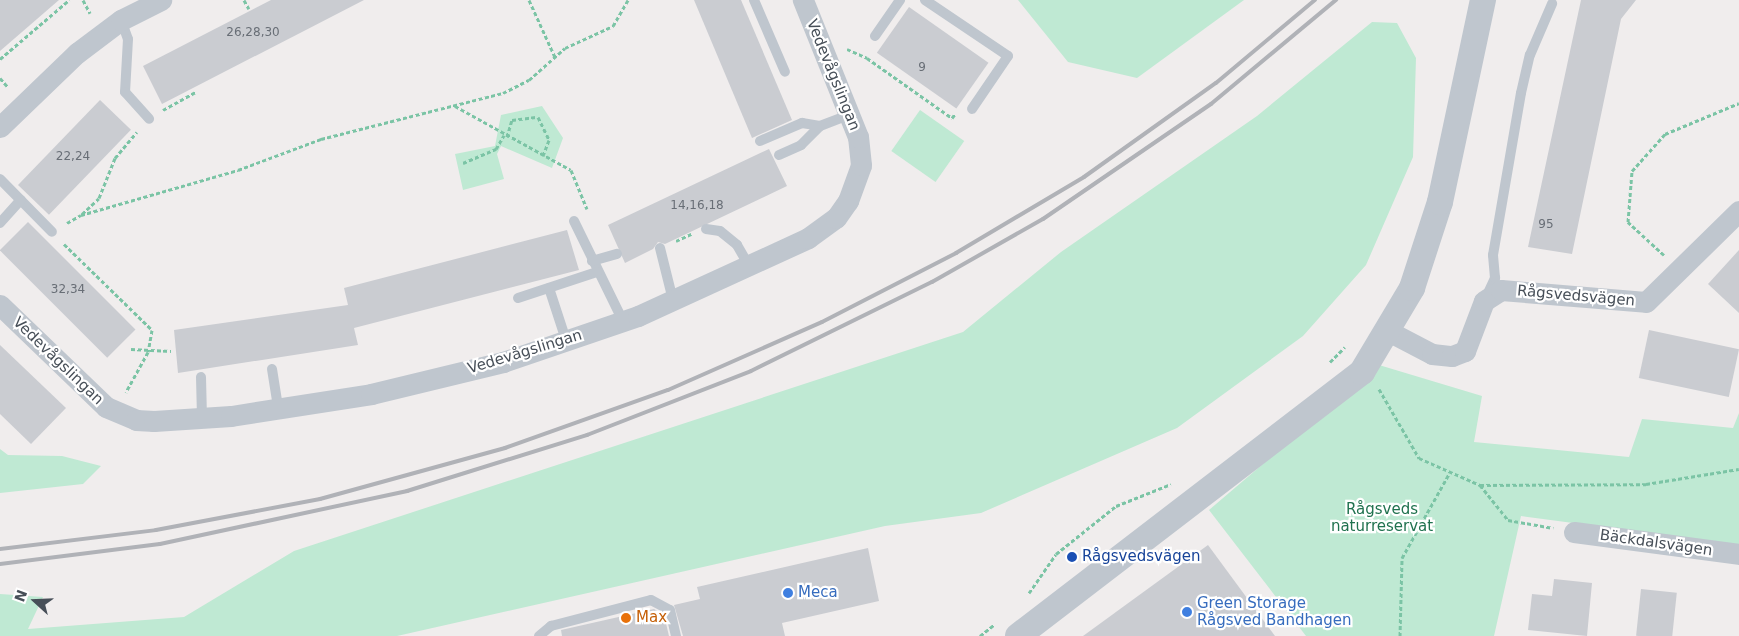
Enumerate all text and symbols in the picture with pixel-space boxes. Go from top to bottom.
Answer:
street label: Vedevågslingan [802,17,864,133]
house number: 26,28,30 [226,26,280,40]
house number: 9 [918,61,926,75]
house number: 22,24 [56,150,90,164]
house number: 14,16,18 [670,199,724,213]
house number: 95 [1538,218,1554,232]
street label: Rågsvedsvägen [1516,282,1636,310]
house number: 32,34 [51,283,85,297]
street label: Vedevågslingan [9,313,107,409]
street label: Vedevågslingan [466,326,584,378]
park label: Rågsveds naturreservat [1331,500,1433,535]
street label: Bäckdalsvägen [1599,526,1713,560]
place label: Rågsvedsvägen [1082,548,1200,566]
marker: Rågsvedsvägen [1066,551,1078,563]
north arrow [10,576,60,626]
place label: Meca [798,584,838,602]
marker: Meca [782,587,794,599]
text: N [11,588,30,604]
place label: Green Storage Rågsved Bandhagen [1197,594,1351,629]
marker: Green Storage Rågsved Bandhagen [1181,606,1193,618]
place label: Max [636,609,667,627]
marker: Max [620,612,632,624]

